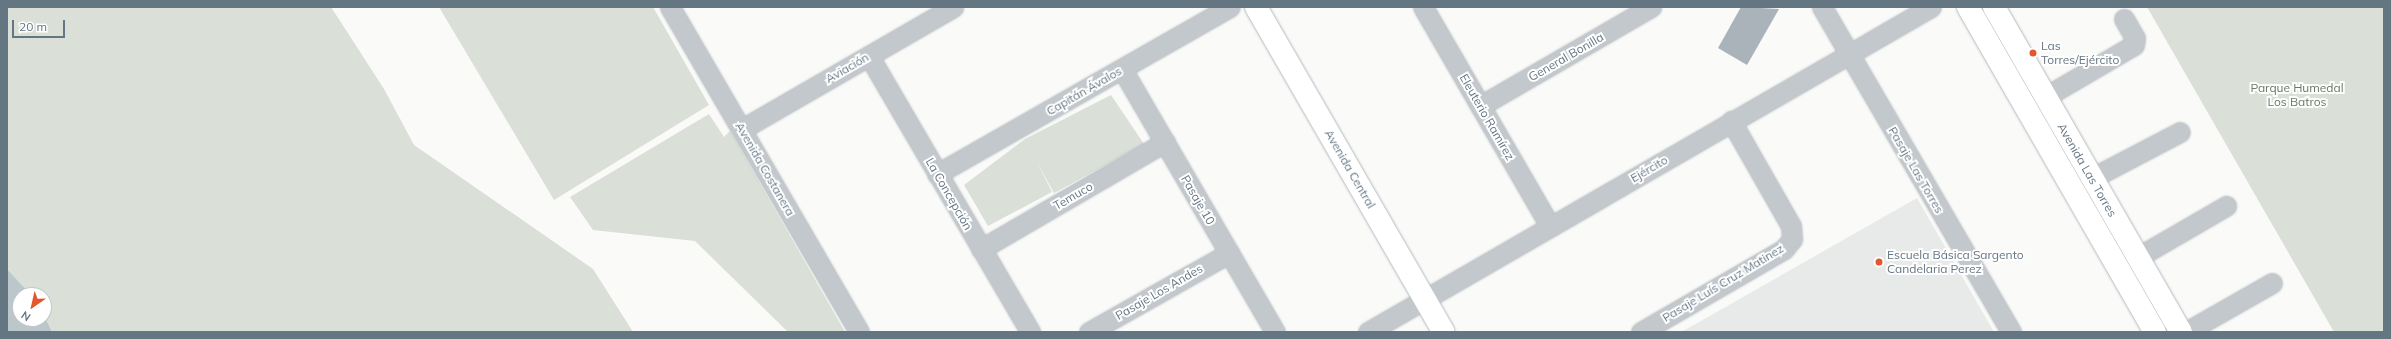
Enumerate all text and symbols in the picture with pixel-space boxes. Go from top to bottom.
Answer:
scale bar [14,12,67,38]
text: 20 m [19,19,47,34]
street label: General Bonilla [1526,30,1606,84]
place label: Las Torres/Ejército [2041,39,2119,67]
marker: Las Torres/Ejército [2028,48,2038,58]
street label: Aviación [823,50,871,86]
street label: Capitán Ávalos [1044,64,1124,118]
street label: Eleuterio Ramírez [1456,71,1518,163]
park label: Parque Humedal Los Batros [2250,81,2344,109]
street label: Avenida Costanera [732,120,798,218]
street label: Avenida Las Torres [2054,121,2120,219]
street label: Pasaje Las Torres [1885,124,1947,216]
street label: Avenida Central [1322,127,1378,211]
street label: Ejército [1628,153,1670,185]
street label: La Concepción [923,155,975,233]
street label: Pasaje 10 [1178,173,1218,227]
street label: Temuco [1051,179,1095,213]
street label: Pasaje Luís Cruz Matinez [1660,241,1786,325]
place label: Escuela Básica Sargento Candelaria Perez [1887,248,2024,276]
marker: Escuela Básica Sargento Candelaria Perez [1874,257,1884,267]
street label: Pasaje Los Andes [1113,261,1205,323]
north arrow [12,287,52,327]
text: N [18,308,33,324]

